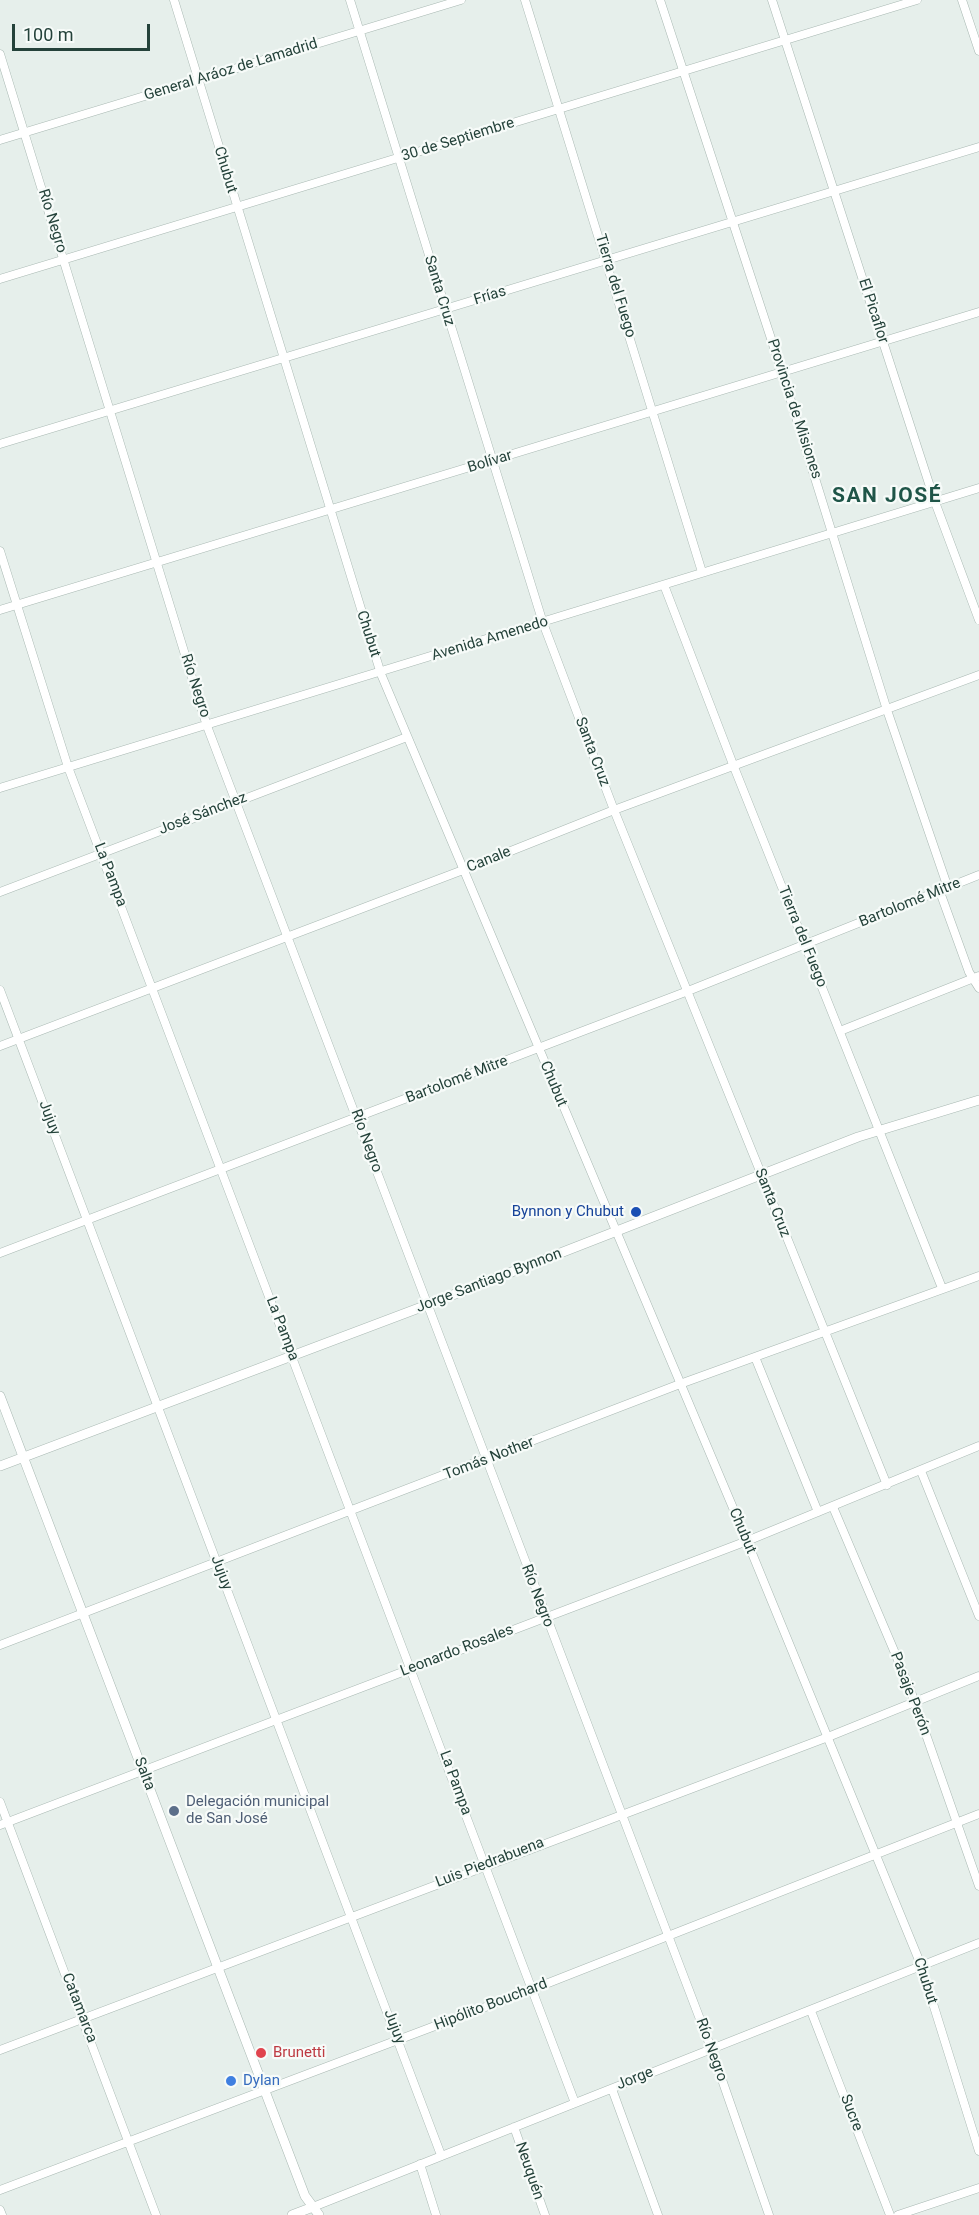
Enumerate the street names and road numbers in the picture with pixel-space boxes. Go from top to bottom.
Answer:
street label: General Aráoz de Lamadrid [142,35,320,105]
street label: 30 de Septiembre [399,114,517,166]
street label: Chubut [209,144,241,196]
street label: Río Negro [34,187,70,255]
street label: Tierra del Fuego [591,232,639,340]
street label: Santa Cruz [420,254,458,328]
street label: El Picaflor [854,276,892,346]
street label: Frías [472,283,508,309]
street label: Provincia de Misiones [763,337,825,481]
street label: Bolívar [466,447,514,477]
street label: Chubut [352,608,384,660]
street label: Avenida Amenedo [430,613,550,665]
street label: Río Negro [176,652,214,720]
street label: Santa Cruz [571,715,613,789]
street label: José Sánchez [156,789,250,839]
street label: La Pampa [90,840,130,910]
street label: Canale [464,843,514,877]
street label: Bartolomé Mitre [857,874,963,932]
street label: Tierra del Fuego [774,884,830,990]
street label: Bartolomé Mitre [403,1052,511,1108]
street label: Chubut [535,1058,571,1110]
street label: Jujuy [34,1098,64,1138]
street label: Río Negro [346,1107,386,1175]
street label: Santa Cruz [750,1166,794,1240]
street label: Jorge Santiago Bynnon [414,1245,564,1317]
street label: La Pampa [262,1294,302,1364]
street label: Tomás Nother [441,1434,537,1484]
street label: Chubut [724,1505,760,1557]
street label: Jujuy [206,1553,236,1593]
street label: Río Negro [517,1562,557,1630]
street label: Leonardo Rosales [398,1621,516,1681]
street label: Pasaje Perón [886,1650,934,1738]
street label: La Pampa [435,1748,475,1818]
street label: Salta [130,1755,158,1793]
street label: Luis Piedrabuena [433,1834,547,1892]
street label: Chubut [909,1955,941,2007]
street label: Catamarca [57,1971,101,2045]
street label: Hipólito Bouchard [432,1975,550,2035]
street label: Jujuy [379,2007,409,2047]
street label: Río Negro [691,2016,731,2084]
street label: Jorge [614,2064,656,2094]
street label: Sucre [836,2092,866,2134]
street label: Neuquén [511,2140,547,2202]

